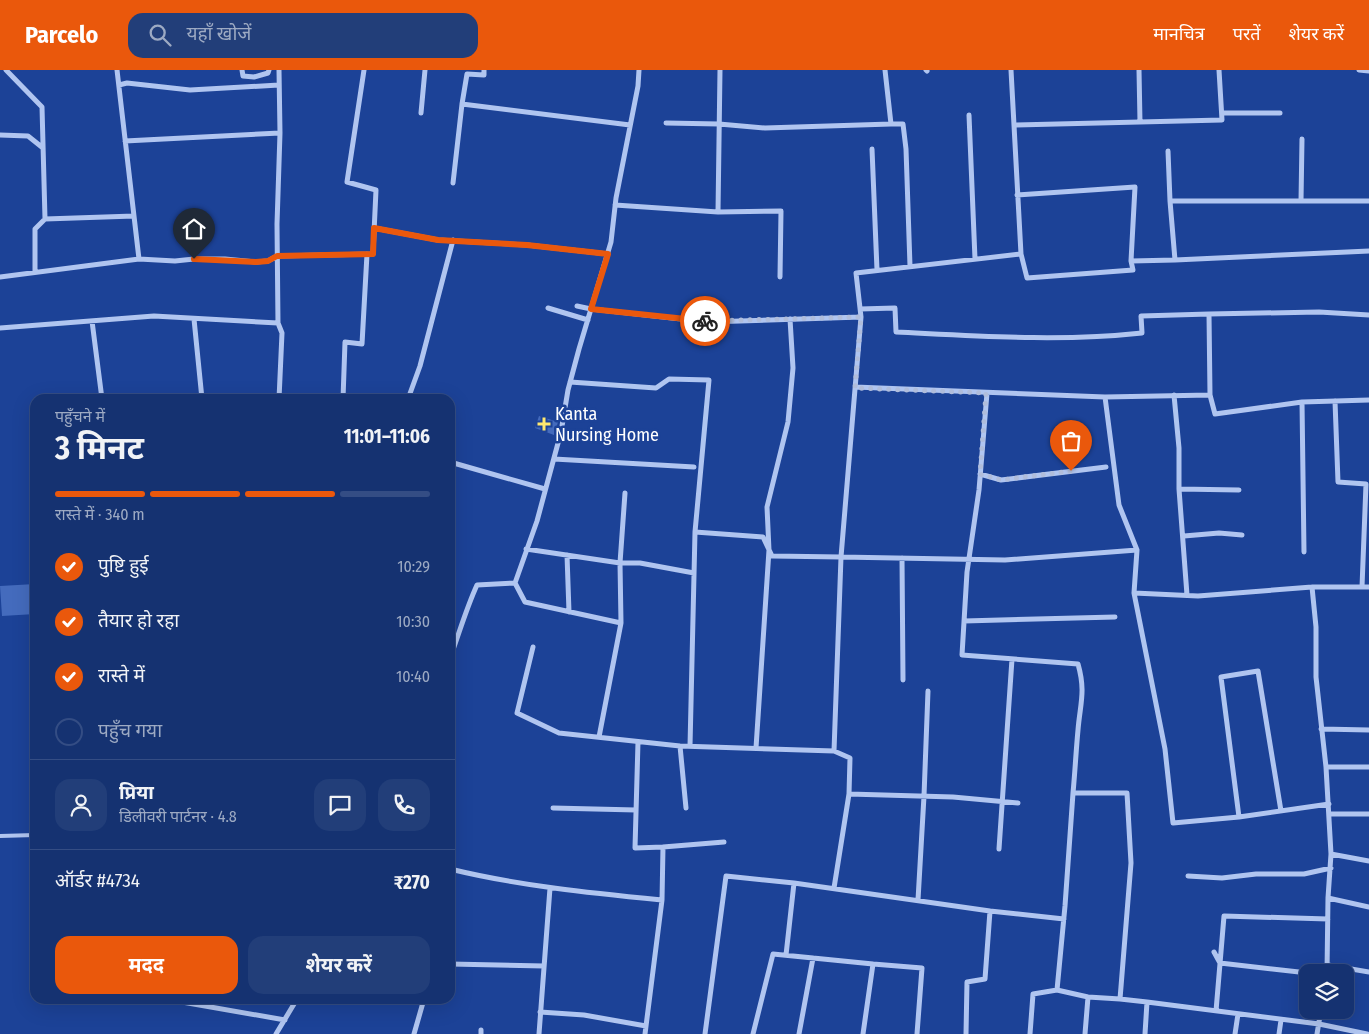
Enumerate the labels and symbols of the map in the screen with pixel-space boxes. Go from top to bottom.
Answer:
pin [173,208,215,259]
courier [680,296,730,346]
place label: Kanta Nursing Home [555,403,659,446]
marker: Kanta Nursing Home [537,417,551,431]
pin [1050,420,1092,471]

